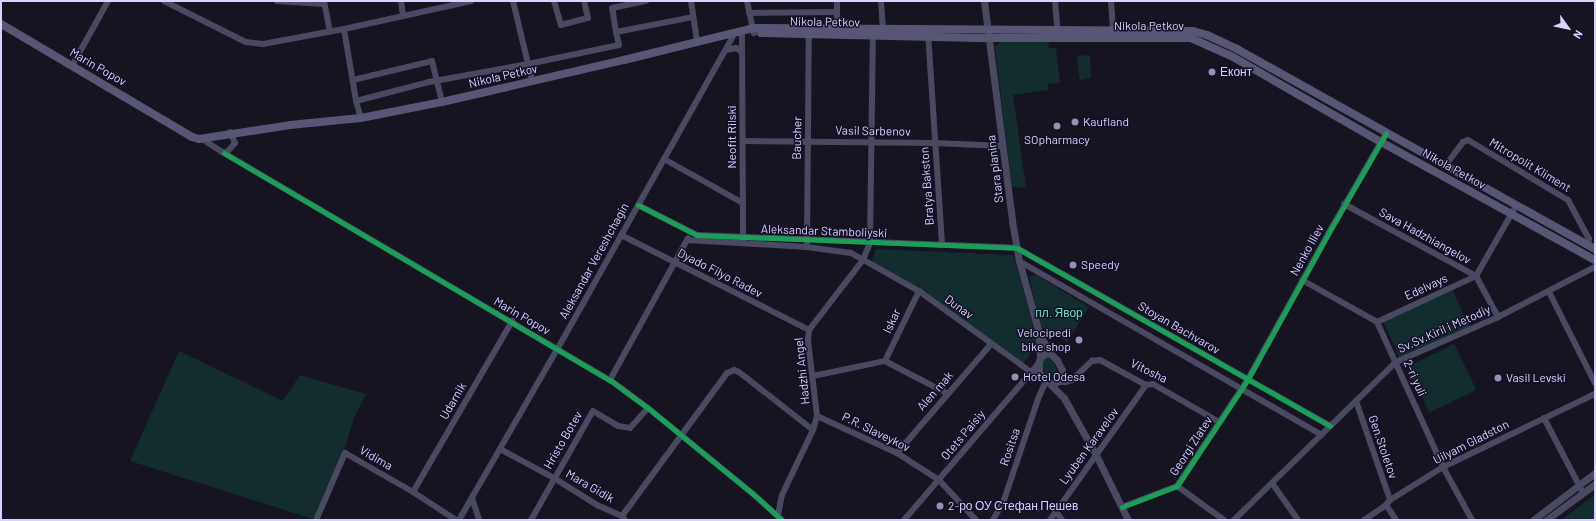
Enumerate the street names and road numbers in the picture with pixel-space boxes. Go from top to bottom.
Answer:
street label: Nikola Petkov [790,14,860,30]
street label: Nikola Petkov [1114,19,1184,33]
street label: Marin Popov [67,45,129,89]
street label: Nikola Petkov [467,61,539,91]
street label: Neofit Rilski [725,105,739,169]
street label: Baucher [789,116,805,160]
street label: Vasil Sarbenov [835,123,911,139]
street label: Stara planina [984,134,1006,204]
street label: Mitropolit Kliment [1487,135,1573,195]
street label: Bratya Bakston [917,146,937,226]
street label: Nikola Petkov [1420,146,1488,192]
street label: Aleksandar Vereshchagin [556,200,632,322]
street label: Sava Hadzhiangelov [1377,205,1473,267]
street label: Aleksandar Stamboliyski [761,222,887,240]
street label: Nenko Iliev [1287,222,1327,278]
street label: Dyado Filyo Radev [675,245,765,301]
street label: Edelvays [1402,271,1450,303]
street label: Dunav [942,292,976,322]
street label: Marin Popov [491,294,553,338]
street label: Stoyan Bachvarov [1136,299,1222,357]
street label: Sv.Sv.Kiril i Metodiy [1395,302,1493,356]
street label: Iskar [880,306,904,336]
street label: Hadzhi Angel [791,337,813,405]
street label: Vitosha [1128,356,1170,386]
street label: 2-ri yuli [1401,357,1429,399]
street label: Alen mak [914,368,956,414]
street label: Udarnik [437,380,469,422]
street label: Lyuben Karavelov [1056,405,1122,487]
street label: Otets Paisiy [938,407,988,463]
street label: Hristo Botev [541,409,585,471]
street label: P.R. Slaveykov [840,409,912,455]
street label: Gen.Stoletov [1365,413,1401,481]
street label: Georgi Zlatev [1166,414,1216,478]
street label: Uilyam Gladston [1431,417,1511,467]
street label: Rositsa [997,426,1023,468]
street label: Vidima [357,443,395,473]
street label: Mara Gidik [563,466,617,506]

